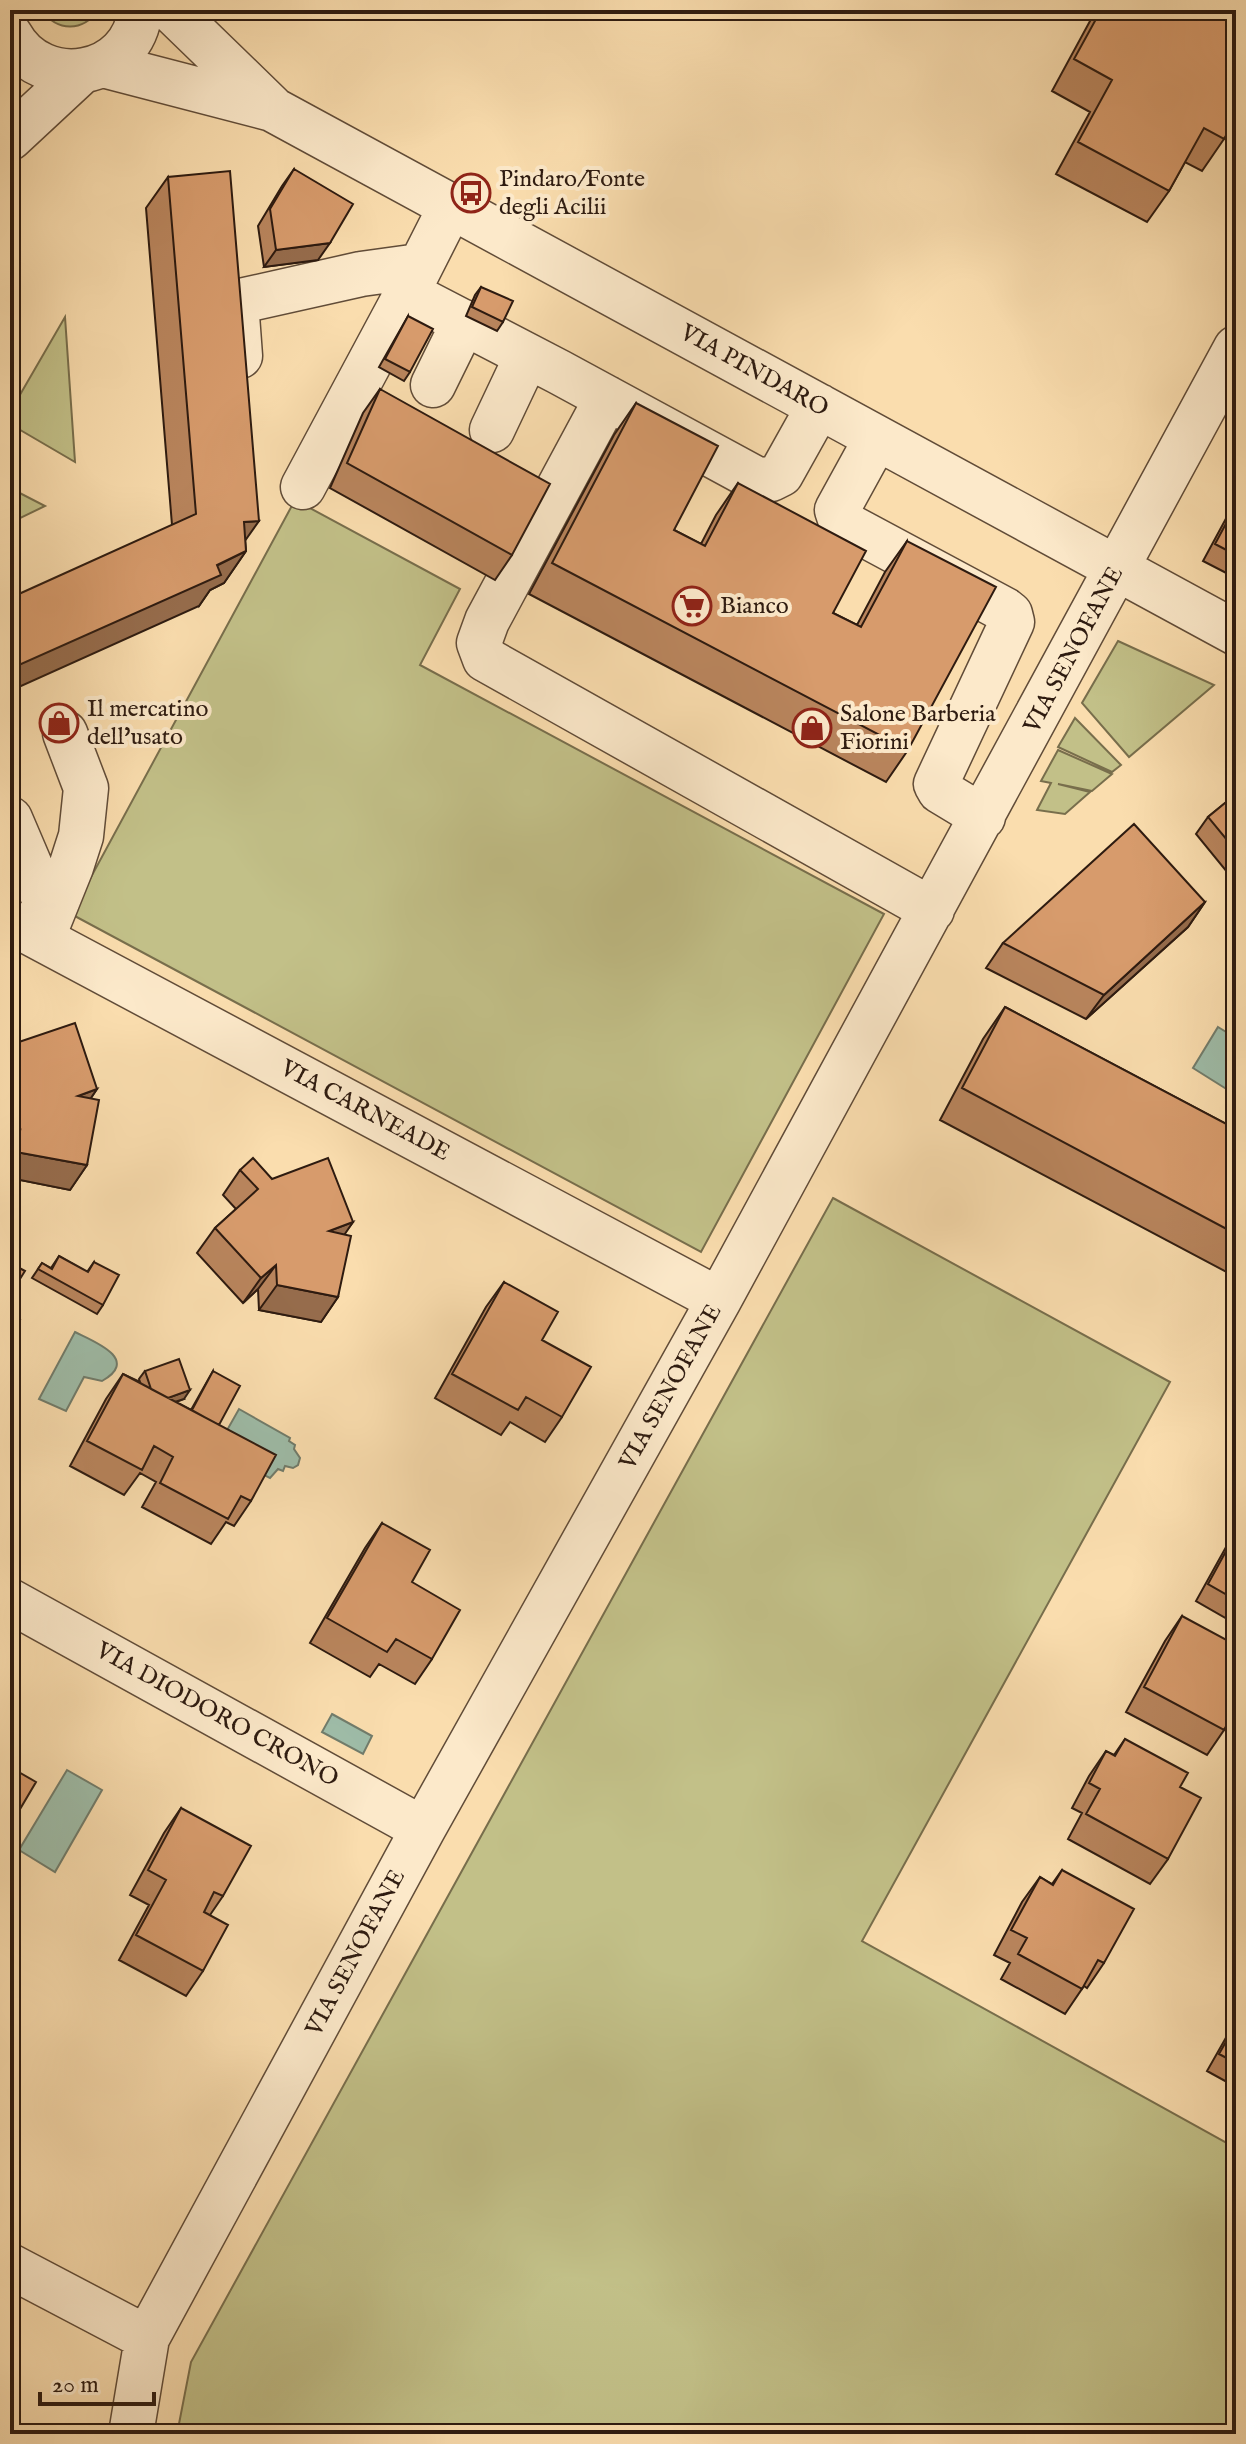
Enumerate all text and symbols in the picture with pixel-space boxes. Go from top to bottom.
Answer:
place label: Pindaro/Fonte degli Acilii [499,164,645,223]
bus stop icon: Pindaro/Fonte degli Acilii [450,172,492,214]
street label: VIA PINDARO [673,317,834,425]
street label: VIA SENOFANE [1016,561,1131,740]
supermarket icon: Bianco [671,585,713,627]
place label: Bianco [720,591,789,622]
place label: Il mercatino dell'usato [87,694,209,753]
place label: Salone Barberia Fiorini [840,699,996,758]
shop icon: Il mercatino dell'usato [38,702,80,744]
shop icon: Salone Barberia Fiorini [791,707,833,749]
street label: VIA CARNEADE [274,1053,455,1169]
street label: VIA SENOFANE [612,1299,729,1476]
street label: VIA DIODORO CRONO [89,1635,344,1795]
street label: VIA SENOFANE [298,1864,413,2043]
scale bar [40,2356,154,2406]
text: 20 m [52,2370,99,2401]

